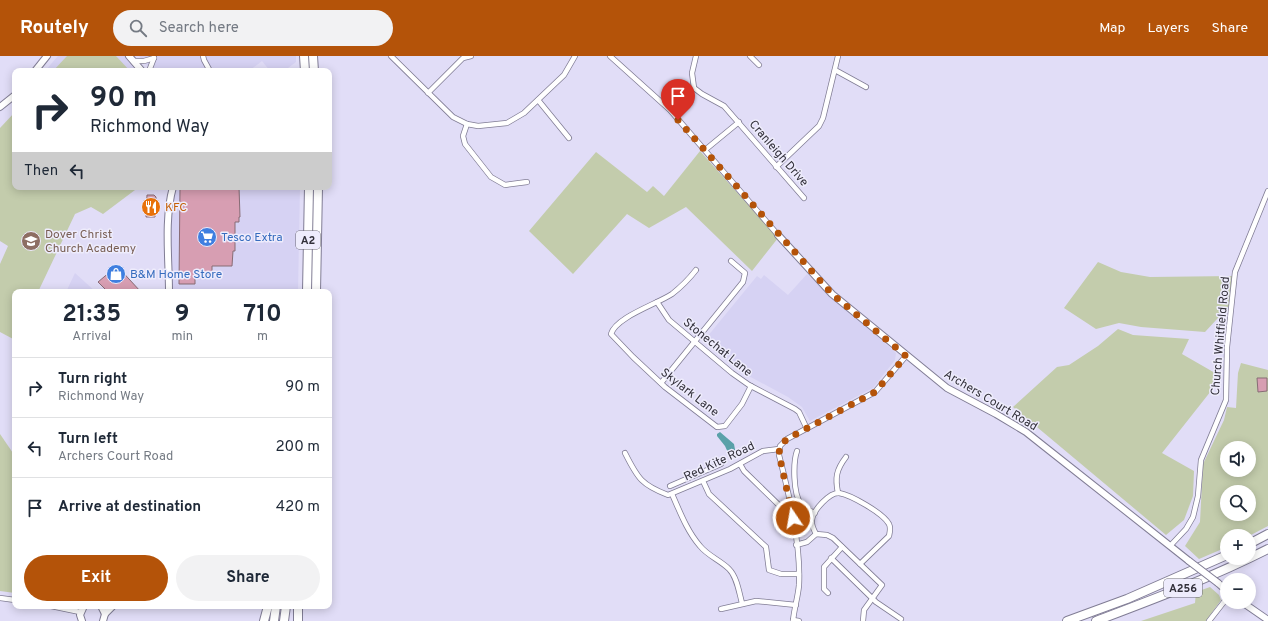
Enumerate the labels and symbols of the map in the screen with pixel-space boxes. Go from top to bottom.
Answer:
pin [661,79,695,120]
street label: Cranleigh Drive [745,117,811,190]
restaurant icon: KFC [140,196,162,218]
place label: KFC [165,200,187,216]
supermarket icon: Tesco Extra [196,226,218,248]
place label: Dover Christ Church Academy [45,227,136,257]
school or university icon: Dover Christ Church Academy [20,230,42,252]
place label: Tesco Extra [221,230,282,246]
road number: A2 [296,231,320,249]
shop icon: B&M Home Store [105,263,127,285]
place label: B&M Home Store [130,267,222,283]
street label: Church Whitfield Road [1208,276,1234,396]
street label: Stonechat Lane [679,315,755,381]
street label: Skylark Lane [657,365,722,421]
street label: Archers Court Road [941,367,1040,435]
street label: Red Kite Road [681,439,757,485]
position arrow [772,497,814,539]
road number: A256 [1164,579,1202,597]

